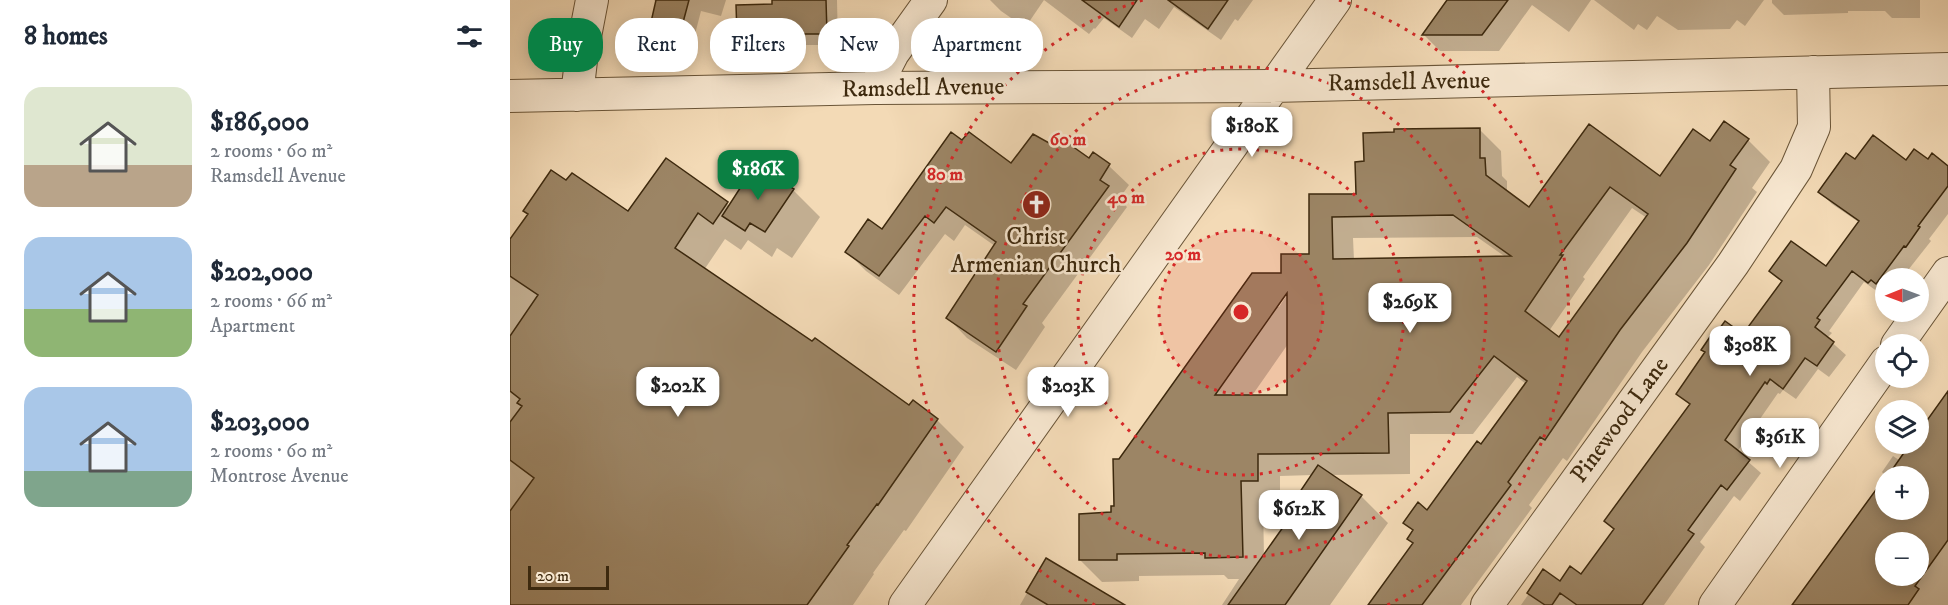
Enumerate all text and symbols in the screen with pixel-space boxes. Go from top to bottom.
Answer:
chip: Buy [528,18,603,72]
chip: Rent [615,18,698,72]
chip: Filters [710,18,806,72]
chip: New [818,18,899,72]
chip: Apartment [911,18,1043,72]
text: 8 homes [24,20,108,53]
icon: filters [453,20,486,53]
street label: Ramsdell Avenue [1327,66,1491,98]
street label: Ramsdell Avenue [841,72,1005,104]
text: $186,000 [210,106,309,139]
pin: $180K [1210,107,1294,158]
icon: home [72,111,144,183]
text: $180K [1225,114,1279,139]
text: 60 m [1050,129,1087,151]
text: 2 rooms · 60 m² [210,139,332,164]
pin: $186K [716,150,800,201]
text: $186K [732,157,784,182]
text: Ramsdell Avenue [210,164,346,189]
text: 80 m [927,164,964,186]
text: 40 m [1106,187,1145,209]
church icon: Christ Armenian Church [1020,188,1052,220]
place label: Christ Armenian Church [951,222,1122,280]
text: 20 m [1165,244,1201,266]
text: $202,000 [210,256,313,289]
icon: home [72,261,144,333]
north arrow [1875,268,1929,322]
map controls [1875,268,1929,586]
pin: $269K [1368,283,1452,334]
text: 2 rooms · 66 m² [210,289,332,314]
text: $269K [1382,290,1438,315]
centre of rings [1231,302,1251,322]
text: Apartment [210,314,295,339]
pin: $308K [1708,326,1792,377]
text: $308K [1723,333,1777,358]
button: locate [1875,334,1929,388]
street label: Pinewood Lane [1564,351,1676,489]
pin: $202K [636,367,720,418]
pin: $203K [1026,367,1110,418]
text: $202K [650,374,706,399]
text: $203K [1041,374,1095,399]
button: layers [1875,400,1929,454]
text: $203,000 [210,406,310,439]
icon: home [72,411,144,483]
pin: $361K [1738,418,1822,469]
text: $361K [1755,425,1805,450]
text: 2 rooms · 60 m² [210,439,332,464]
text: Montrose Avenue [210,464,349,489]
button: + [1875,466,1929,520]
pin: $612K [1257,490,1341,541]
text: $612K [1273,497,1325,522]
button: − [1875,532,1929,586]
scale bar [528,563,609,590]
text: 20 m [537,566,569,586]

